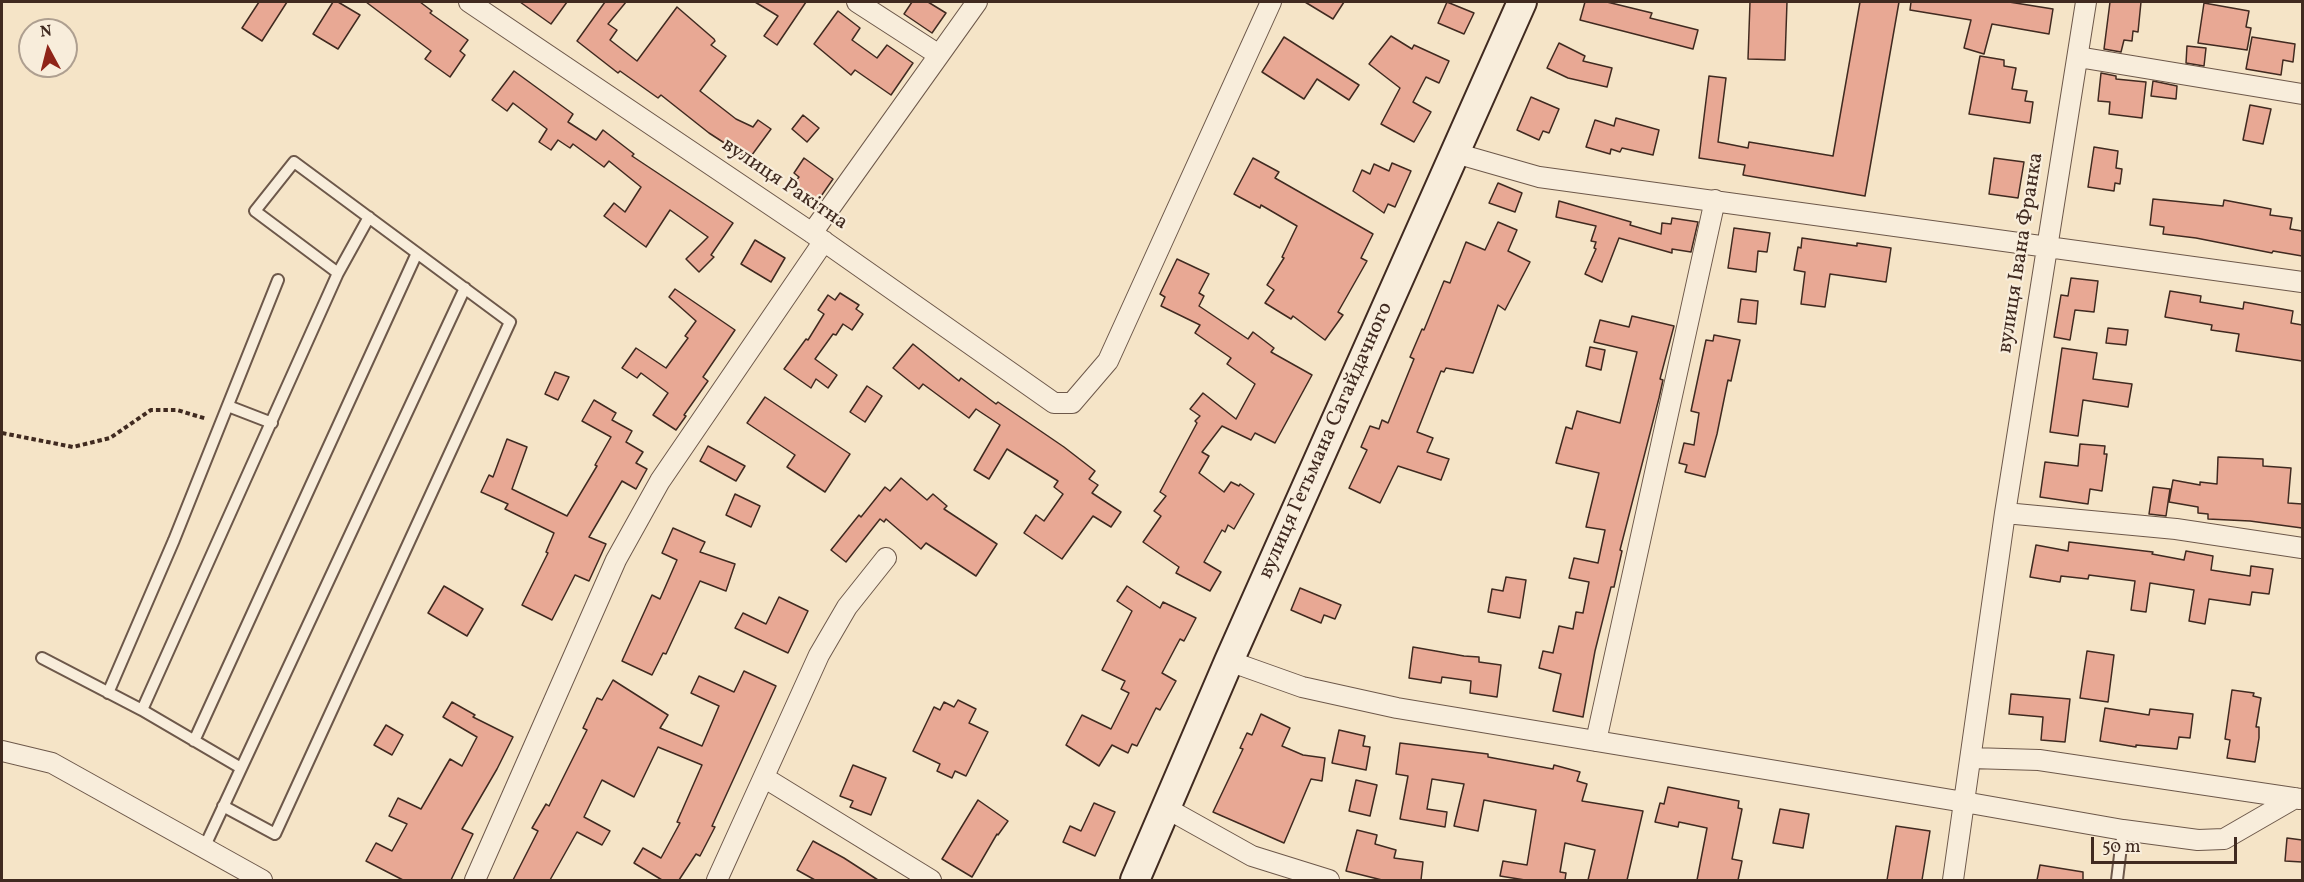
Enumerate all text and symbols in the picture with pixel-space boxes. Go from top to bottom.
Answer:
north arrow [18,18,78,78]
text: N [39,20,53,44]
street label: вулиця Ракітна [716,133,852,237]
street label: вулиця Івана Франка [1994,151,2050,355]
street label: вулиця Гетьмана Сагайдачного [1254,299,1400,583]
scale bar [2094,825,2240,863]
text: 50 m [2102,835,2141,860]

